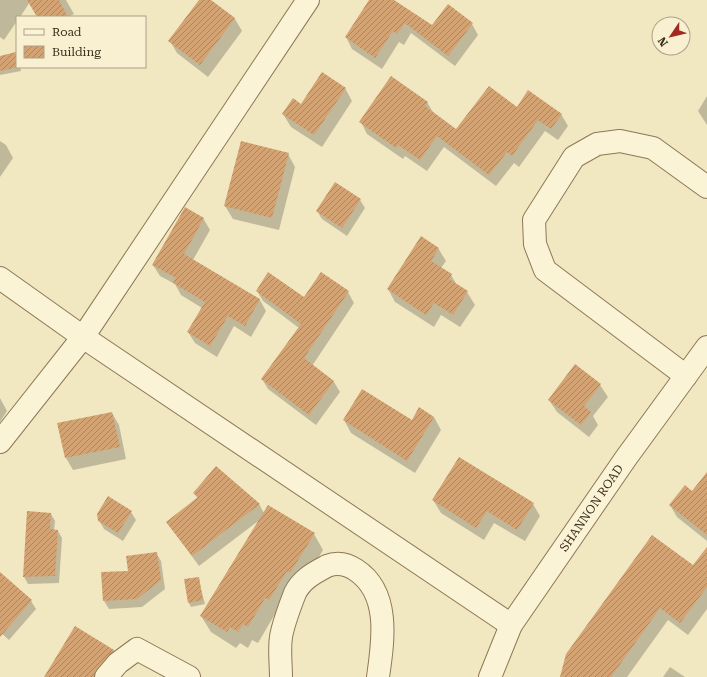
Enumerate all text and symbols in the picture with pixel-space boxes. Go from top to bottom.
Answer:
legend [16,16,146,68]
north arrow [651,16,691,56]
text: Road [52,25,82,39]
text: N [655,34,671,49]
text: Building [52,45,101,59]
street label: SHANNON ROAD [557,462,626,554]

